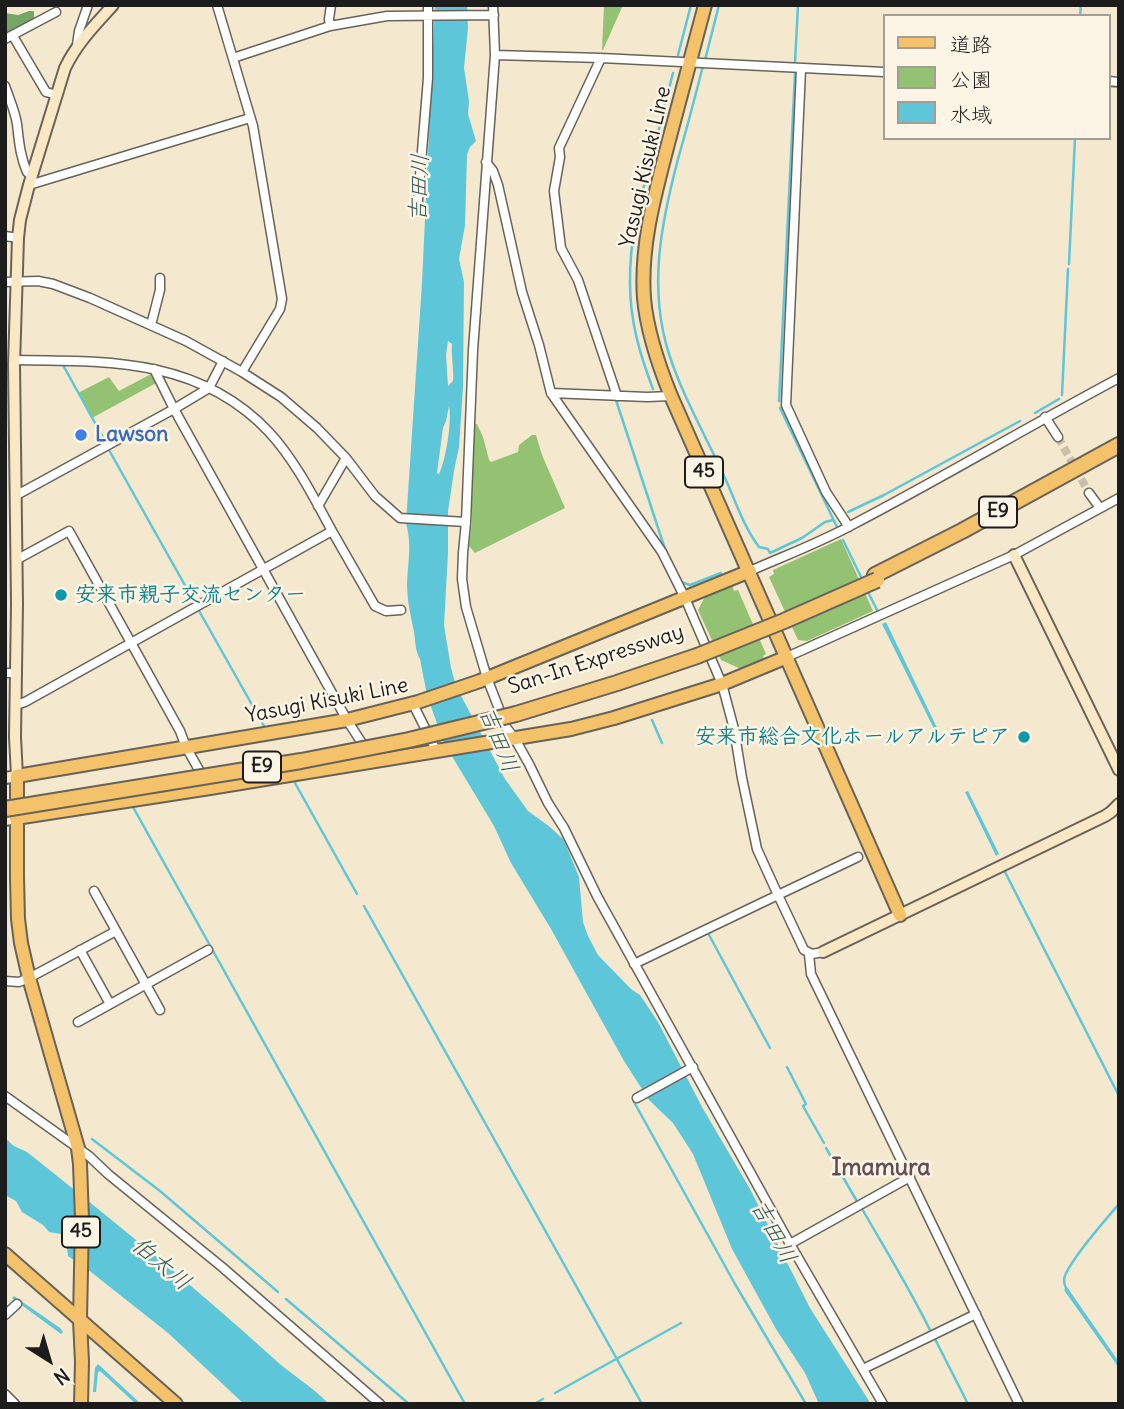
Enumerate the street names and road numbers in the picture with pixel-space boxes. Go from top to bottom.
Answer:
street label: Yasugi Kisuki Line [615,84,677,250]
road number: 45 [685,457,723,488]
road number: E9 [979,496,1017,527]
street label: San-In Expressway [505,620,687,700]
street label: Yasugi Kisuki Line [244,673,410,729]
road number: E9 [243,752,281,782]
road number: 45 [62,1216,100,1248]

